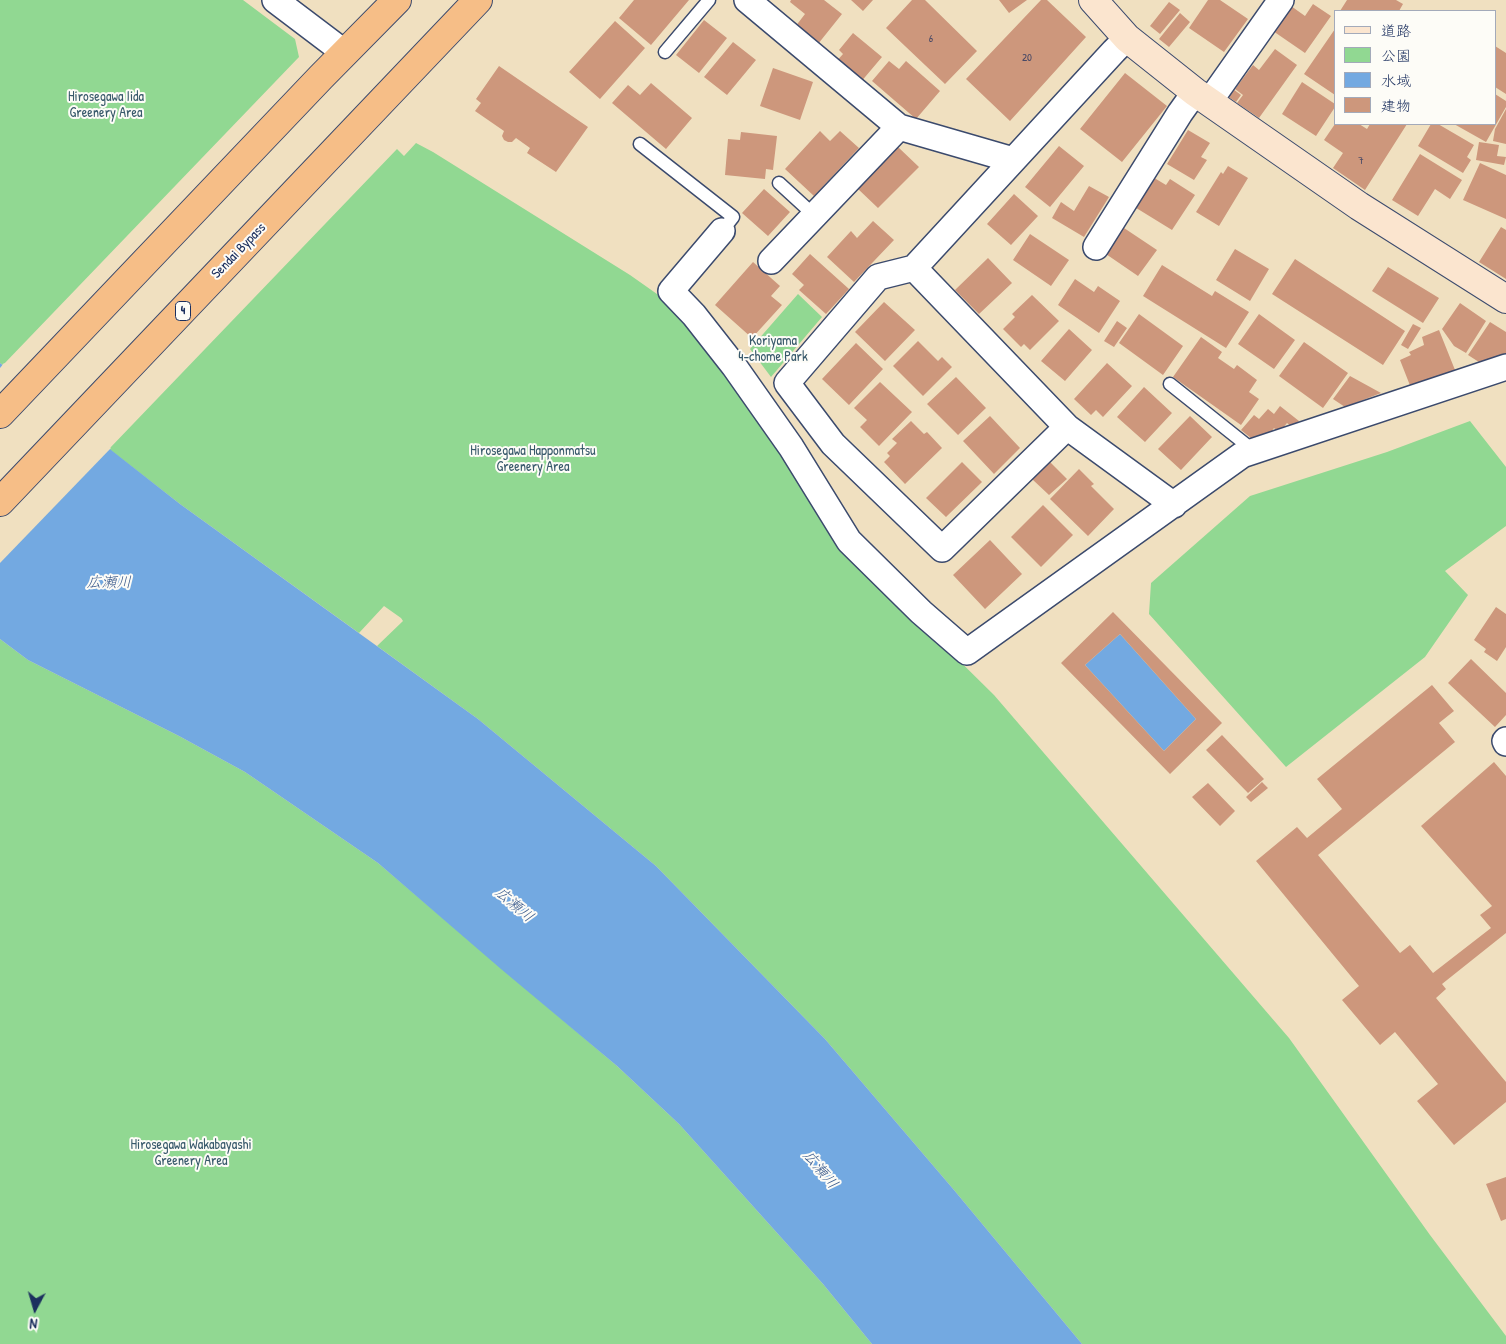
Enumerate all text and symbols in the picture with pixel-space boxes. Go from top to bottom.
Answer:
legend [1334,10,1496,125]
text: 道路 [1381,20,1411,41]
house number: 6 [929,32,933,46]
text: 公園 [1381,45,1411,66]
house number: 20 [1022,51,1032,65]
text: 水域 [1381,70,1411,91]
park label: Hirosegawa Iida Greenery Area [68,89,144,121]
text: 建物 [1381,95,1411,116]
house number: 7 [1358,154,1364,168]
street label: Sendai Bypass [208,220,270,282]
road number: 4 [176,302,190,321]
park label: Koriyama 4-chome Park [738,333,808,366]
park label: Hirosegawa Happonmatsu Greenery Area [470,443,596,476]
water label: 広瀬川 [87,574,131,592]
water label: 広瀬川 [491,884,537,926]
park label: Hirosegawa Wakabayashi Greenery Area [130,1137,252,1170]
water label: 広瀬川 [799,1147,841,1193]
north arrow [10,1284,60,1334]
text: N [29,1315,38,1334]

